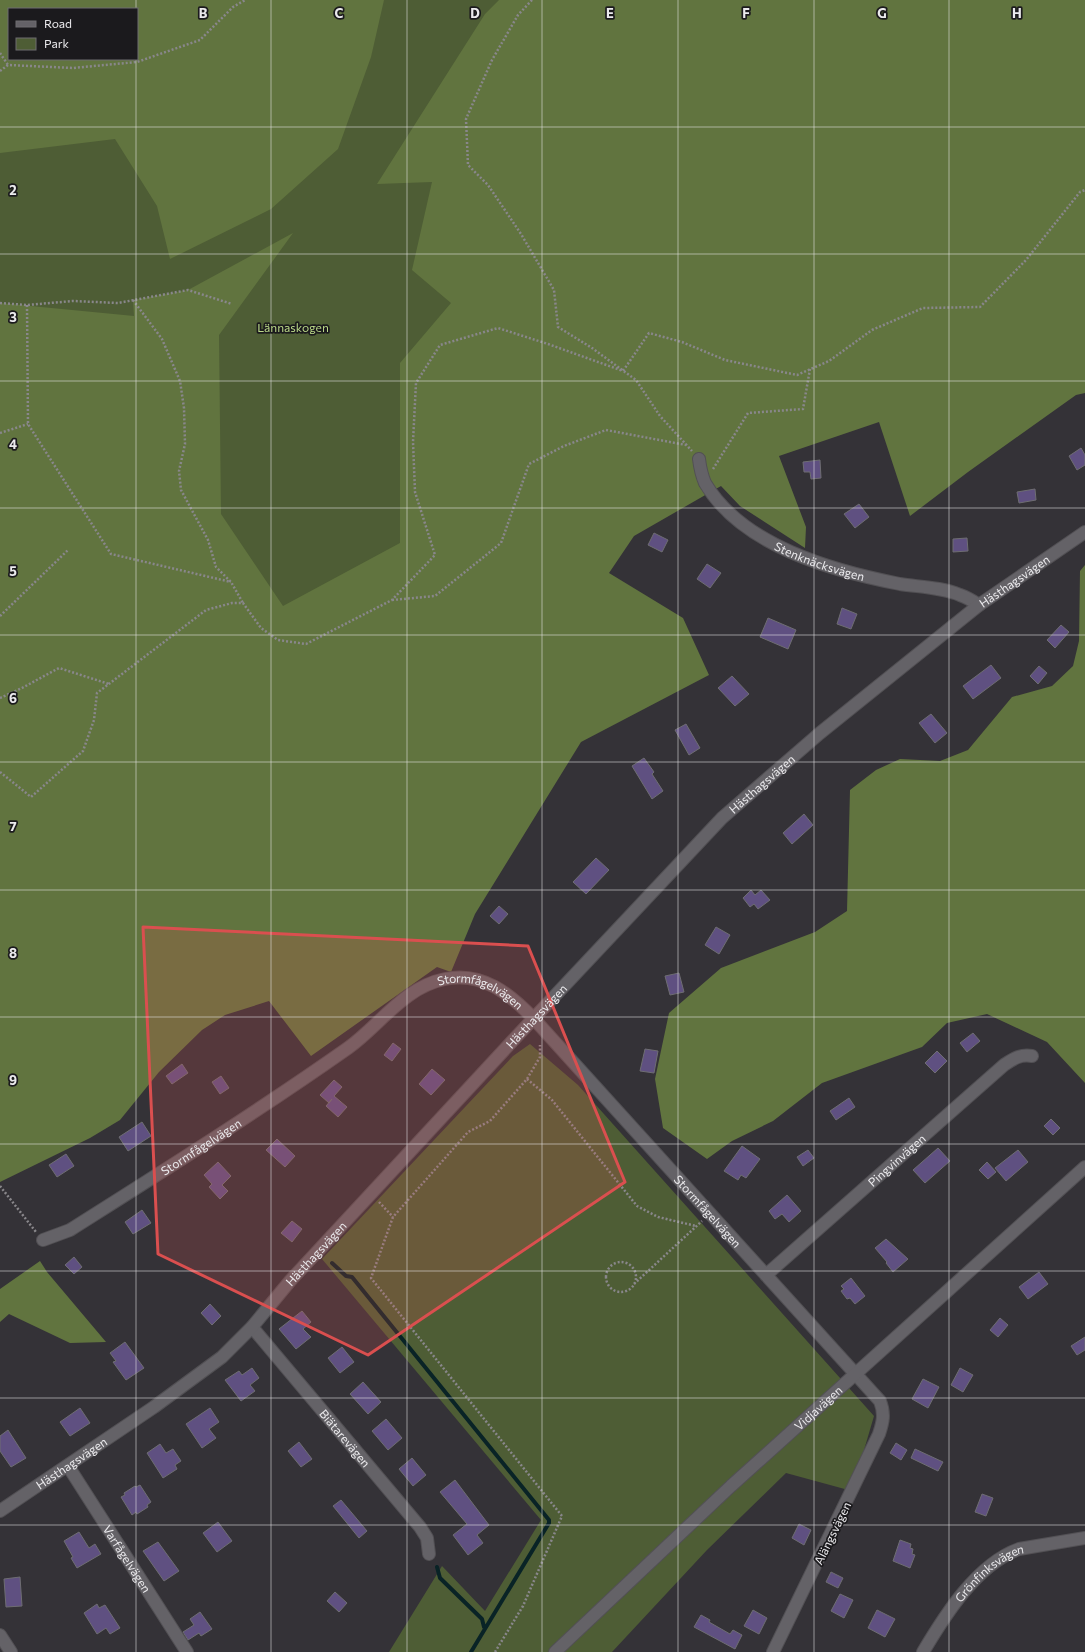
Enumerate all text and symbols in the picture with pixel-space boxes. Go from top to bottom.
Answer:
text: B [199,5,208,21]
text: C [335,5,344,21]
text: D [470,5,480,21]
text: E [606,5,614,21]
text: F [742,5,750,21]
text: G [877,5,887,21]
text: H [1012,5,1022,21]
legend [8,8,138,60]
text: Road [44,16,72,30]
text: Park [44,36,70,50]
text: 2 [9,182,17,198]
text: 3 [9,309,17,325]
park label: Lännaskogen [257,320,329,334]
text: 4 [9,436,17,452]
street label: Stenknäcksvägen [772,539,866,583]
street label: Hästhagsvägen [976,552,1052,610]
text: 5 [9,563,17,579]
text: 6 [9,690,17,706]
street label: Hästhagsvägen [726,751,797,816]
text: 7 [9,818,17,834]
text: 8 [9,945,17,961]
street label: Stormfågelvägen [435,970,526,1012]
street label: Hästhagsvägen [503,981,569,1051]
text: 9 [9,1072,17,1088]
street label: Stormfågelvägen [158,1115,244,1178]
street label: Pingvinvägen [865,1131,928,1189]
street label: Stormfågelvägen [672,1172,744,1250]
street label: Hästhagsvägen [282,1218,349,1288]
street label: Vidjavägen [791,1383,845,1433]
street label: Biätarevägen [317,1406,373,1470]
street label: Hästhagsvägen [33,1434,109,1492]
street label: Alängsvägen [811,1499,853,1567]
street label: Varfågelvägen [101,1522,154,1595]
street label: Grönfinksvägen [952,1541,1025,1605]

